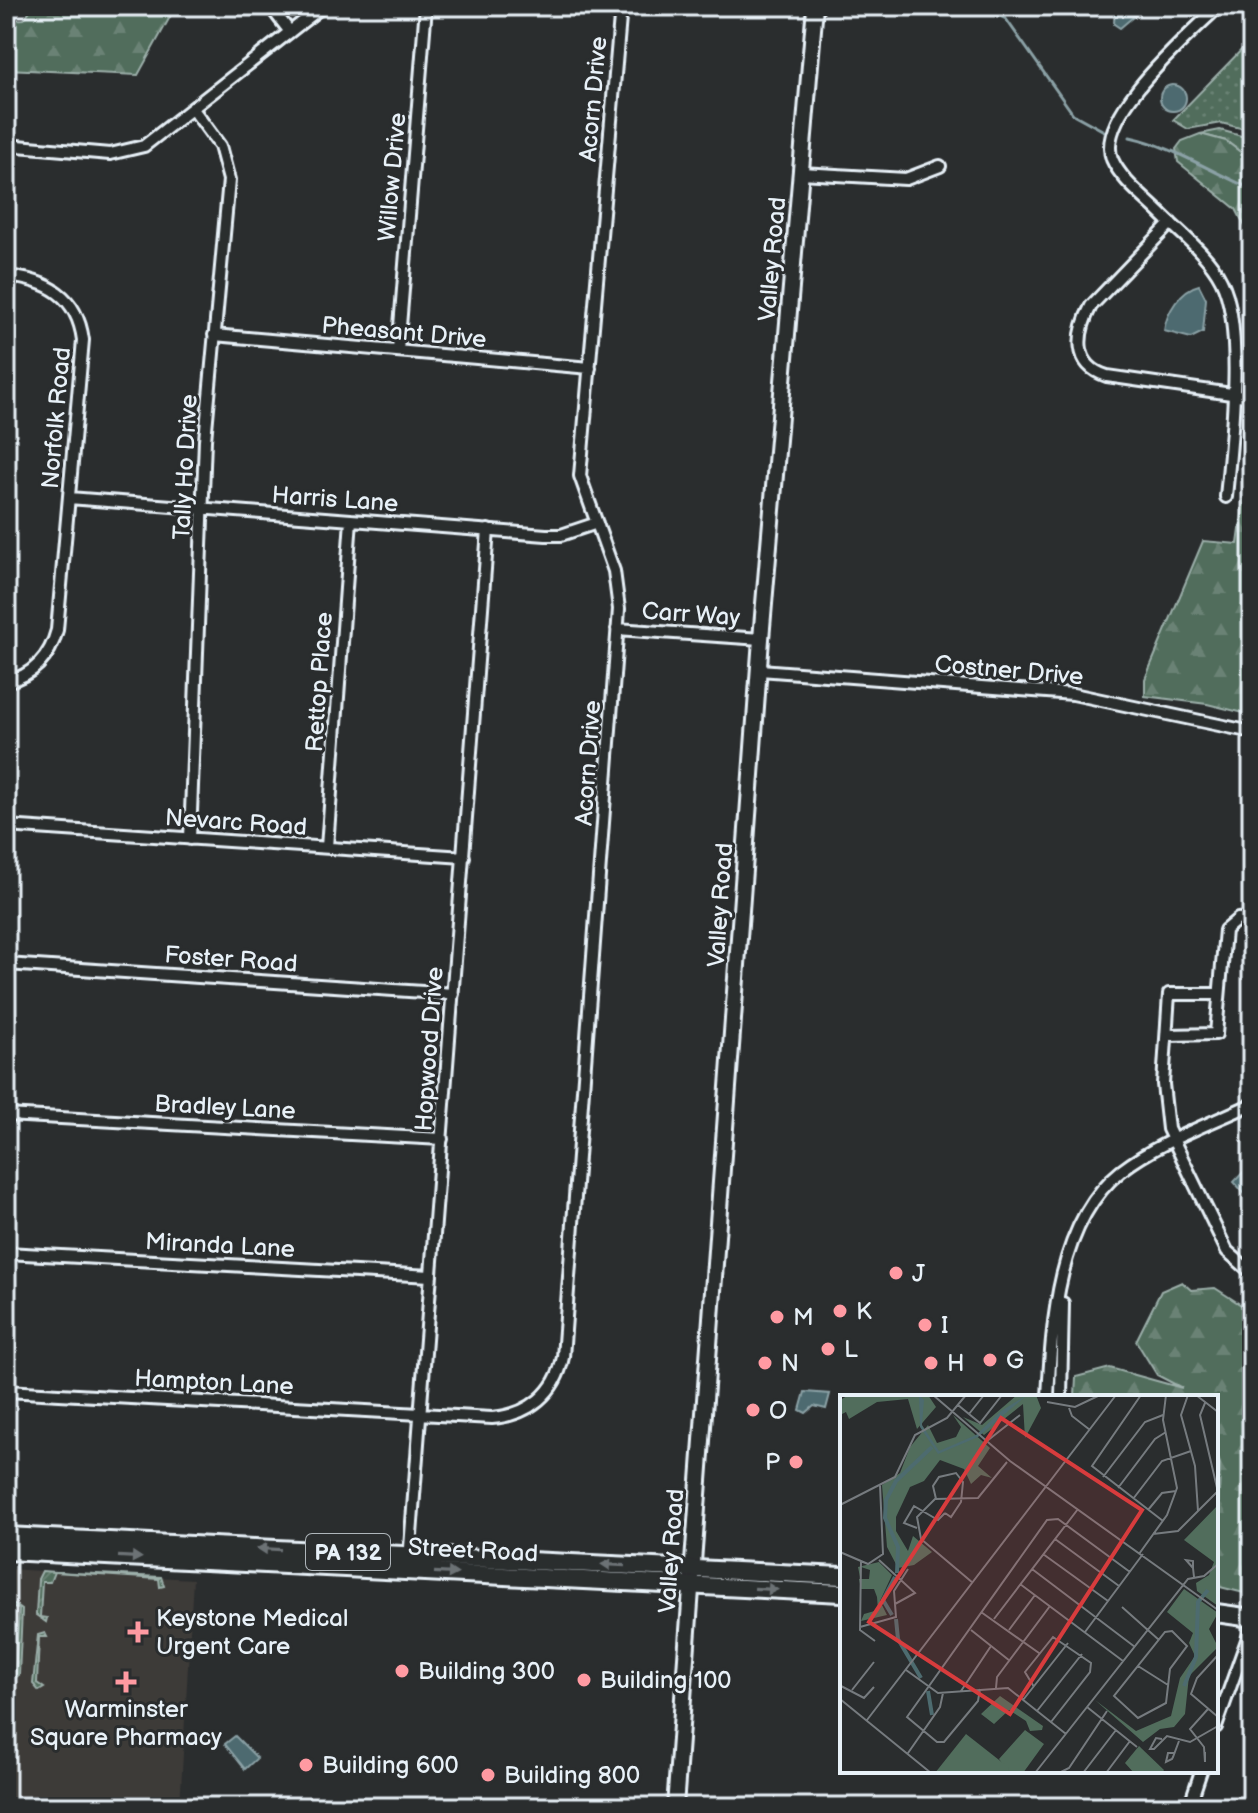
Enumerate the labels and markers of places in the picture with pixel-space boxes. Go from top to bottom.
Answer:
place label: J [912,1259,925,1288]
marker: J [887,1264,905,1282]
place label: K [856,1297,872,1326]
marker: K [831,1302,849,1320]
place label: M [793,1303,814,1332]
marker: M [768,1308,786,1326]
place label: I [941,1311,948,1340]
marker: I [916,1316,934,1334]
place label: L [844,1335,858,1364]
marker: L [819,1340,837,1358]
place label: G [1006,1346,1024,1375]
place label: N [781,1349,799,1378]
place label: H [947,1349,965,1378]
marker: G [981,1351,999,1369]
marker: N [756,1354,774,1372]
marker: H [922,1354,940,1372]
place label: O [769,1396,787,1425]
marker: O [744,1401,762,1419]
place label: P [765,1448,780,1477]
marker: P [787,1453,805,1471]
place label: Keystone Medical Urgent Care [156,1604,348,1661]
marker: Keystone Medical Urgent Care [127,1621,149,1643]
place label: Building 300 [418,1657,555,1686]
marker: Building 300 [393,1662,411,1680]
place label: Building 100 [600,1666,731,1695]
marker: Building 100 [575,1671,593,1689]
marker: Warminster Square Pharmacy [117,1673,135,1691]
place label: Warminster Square Pharmacy [30,1695,222,1752]
place label: Building 600 [322,1751,459,1780]
marker: Building 600 [297,1756,315,1774]
place label: Building 800 [504,1761,640,1790]
marker: Building 800 [479,1766,497,1784]

